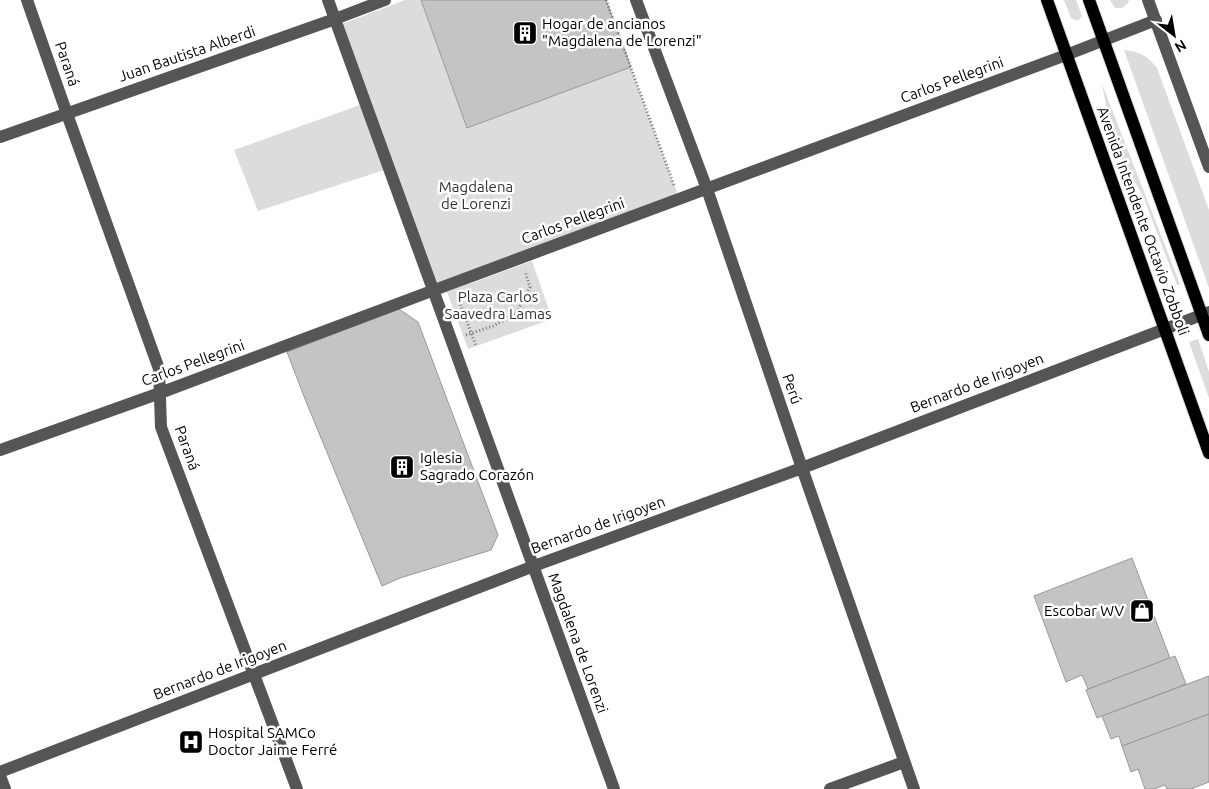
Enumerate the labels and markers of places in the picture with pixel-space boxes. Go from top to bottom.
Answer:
place label: Hogar de ancianos "Magdalena de Lorenzi" [542,15,702,49]
building icon: Hogar de ancianos "Magdalena de Lorenzi" [512,20,538,46]
place label: Iglesia Sagrado Corazón [420,449,534,483]
building icon: Iglesia Sagrado Corazón [389,454,415,480]
shop icon: Escobar WV [1129,598,1155,624]
place label: Escobar WV [1044,602,1124,619]
place label: Hospital SAMCo Doctor Jaime Ferré [208,724,337,758]
hospital icon: Hospital SAMCo Doctor Jaime Ferré [178,729,204,755]

